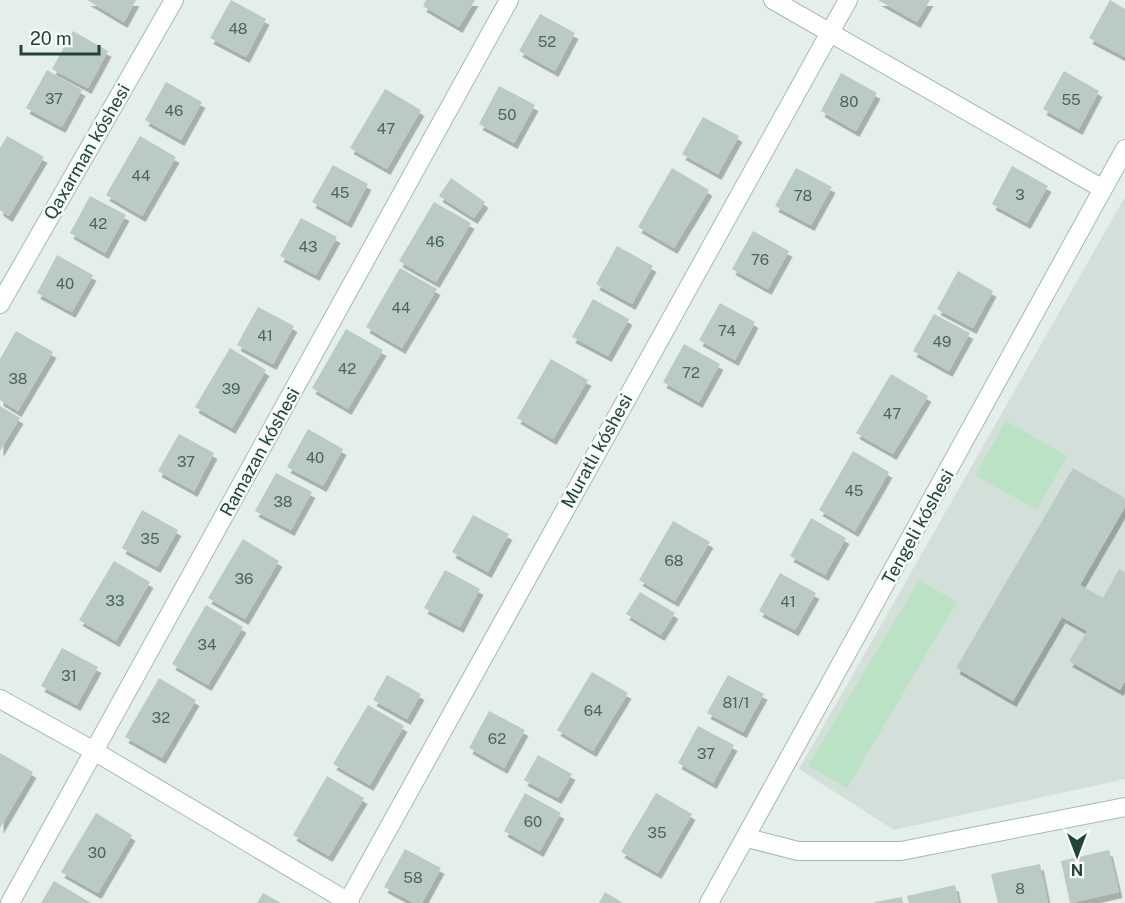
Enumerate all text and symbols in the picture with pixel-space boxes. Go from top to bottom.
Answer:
scale bar [21,18,99,56]
house number: 48 [228,20,248,37]
text: 20 m [30,28,72,49]
house number: 52 [538,33,556,50]
street label: Qaxarman kóshesi [39,80,134,223]
house number: 37 [45,90,63,107]
house number: 55 [1061,91,1081,108]
house number: 80 [840,93,858,110]
house number: 46 [165,102,183,119]
house number: 50 [498,106,516,123]
house number: 47 [377,120,395,137]
house number: 44 [132,167,150,184]
house number: 45 [331,184,349,201]
house number: 3 [1015,186,1025,203]
house number: 78 [794,187,812,204]
house number: 42 [89,215,107,232]
house number: 46 [426,233,444,250]
house number: 43 [299,238,317,255]
house number: 76 [751,251,769,268]
house number: 40 [56,275,74,292]
house number: 44 [392,299,410,316]
house number: 74 [718,322,736,339]
house number: 41 [257,327,273,344]
house number: 49 [933,333,951,350]
house number: 42 [338,360,356,377]
house number: 72 [682,364,700,381]
house number: 38 [8,370,28,387]
house number: 39 [222,380,240,397]
street label: Ramazan kóshesi [216,384,304,520]
street label: Muratlı kóshesi [557,390,637,511]
house number: 47 [883,405,901,422]
house number: 40 [306,449,324,466]
house number: 37 [177,453,195,470]
street label: Tengeli kóshesi [877,466,958,588]
house number: 45 [845,482,863,499]
house number: 38 [273,493,293,510]
house number: 35 [140,530,160,547]
house number: 68 [665,552,683,569]
house number: 36 [235,570,253,587]
house number: 33 [106,592,124,609]
house number: 41 [780,593,796,610]
house number: 34 [198,636,216,653]
house number: 31 [61,667,77,684]
house number: 81/1 [722,694,750,711]
house number: 64 [584,702,602,719]
house number: 32 [152,709,170,726]
house number: 62 [488,730,506,747]
house number: 37 [697,745,715,762]
house number: 60 [524,813,542,830]
house number: 35 [647,824,667,841]
north arrow [1047,825,1107,885]
house number: 30 [88,844,106,861]
text: N [1071,860,1083,879]
house number: 58 [403,869,423,886]
house number: 8 [1015,880,1025,897]

